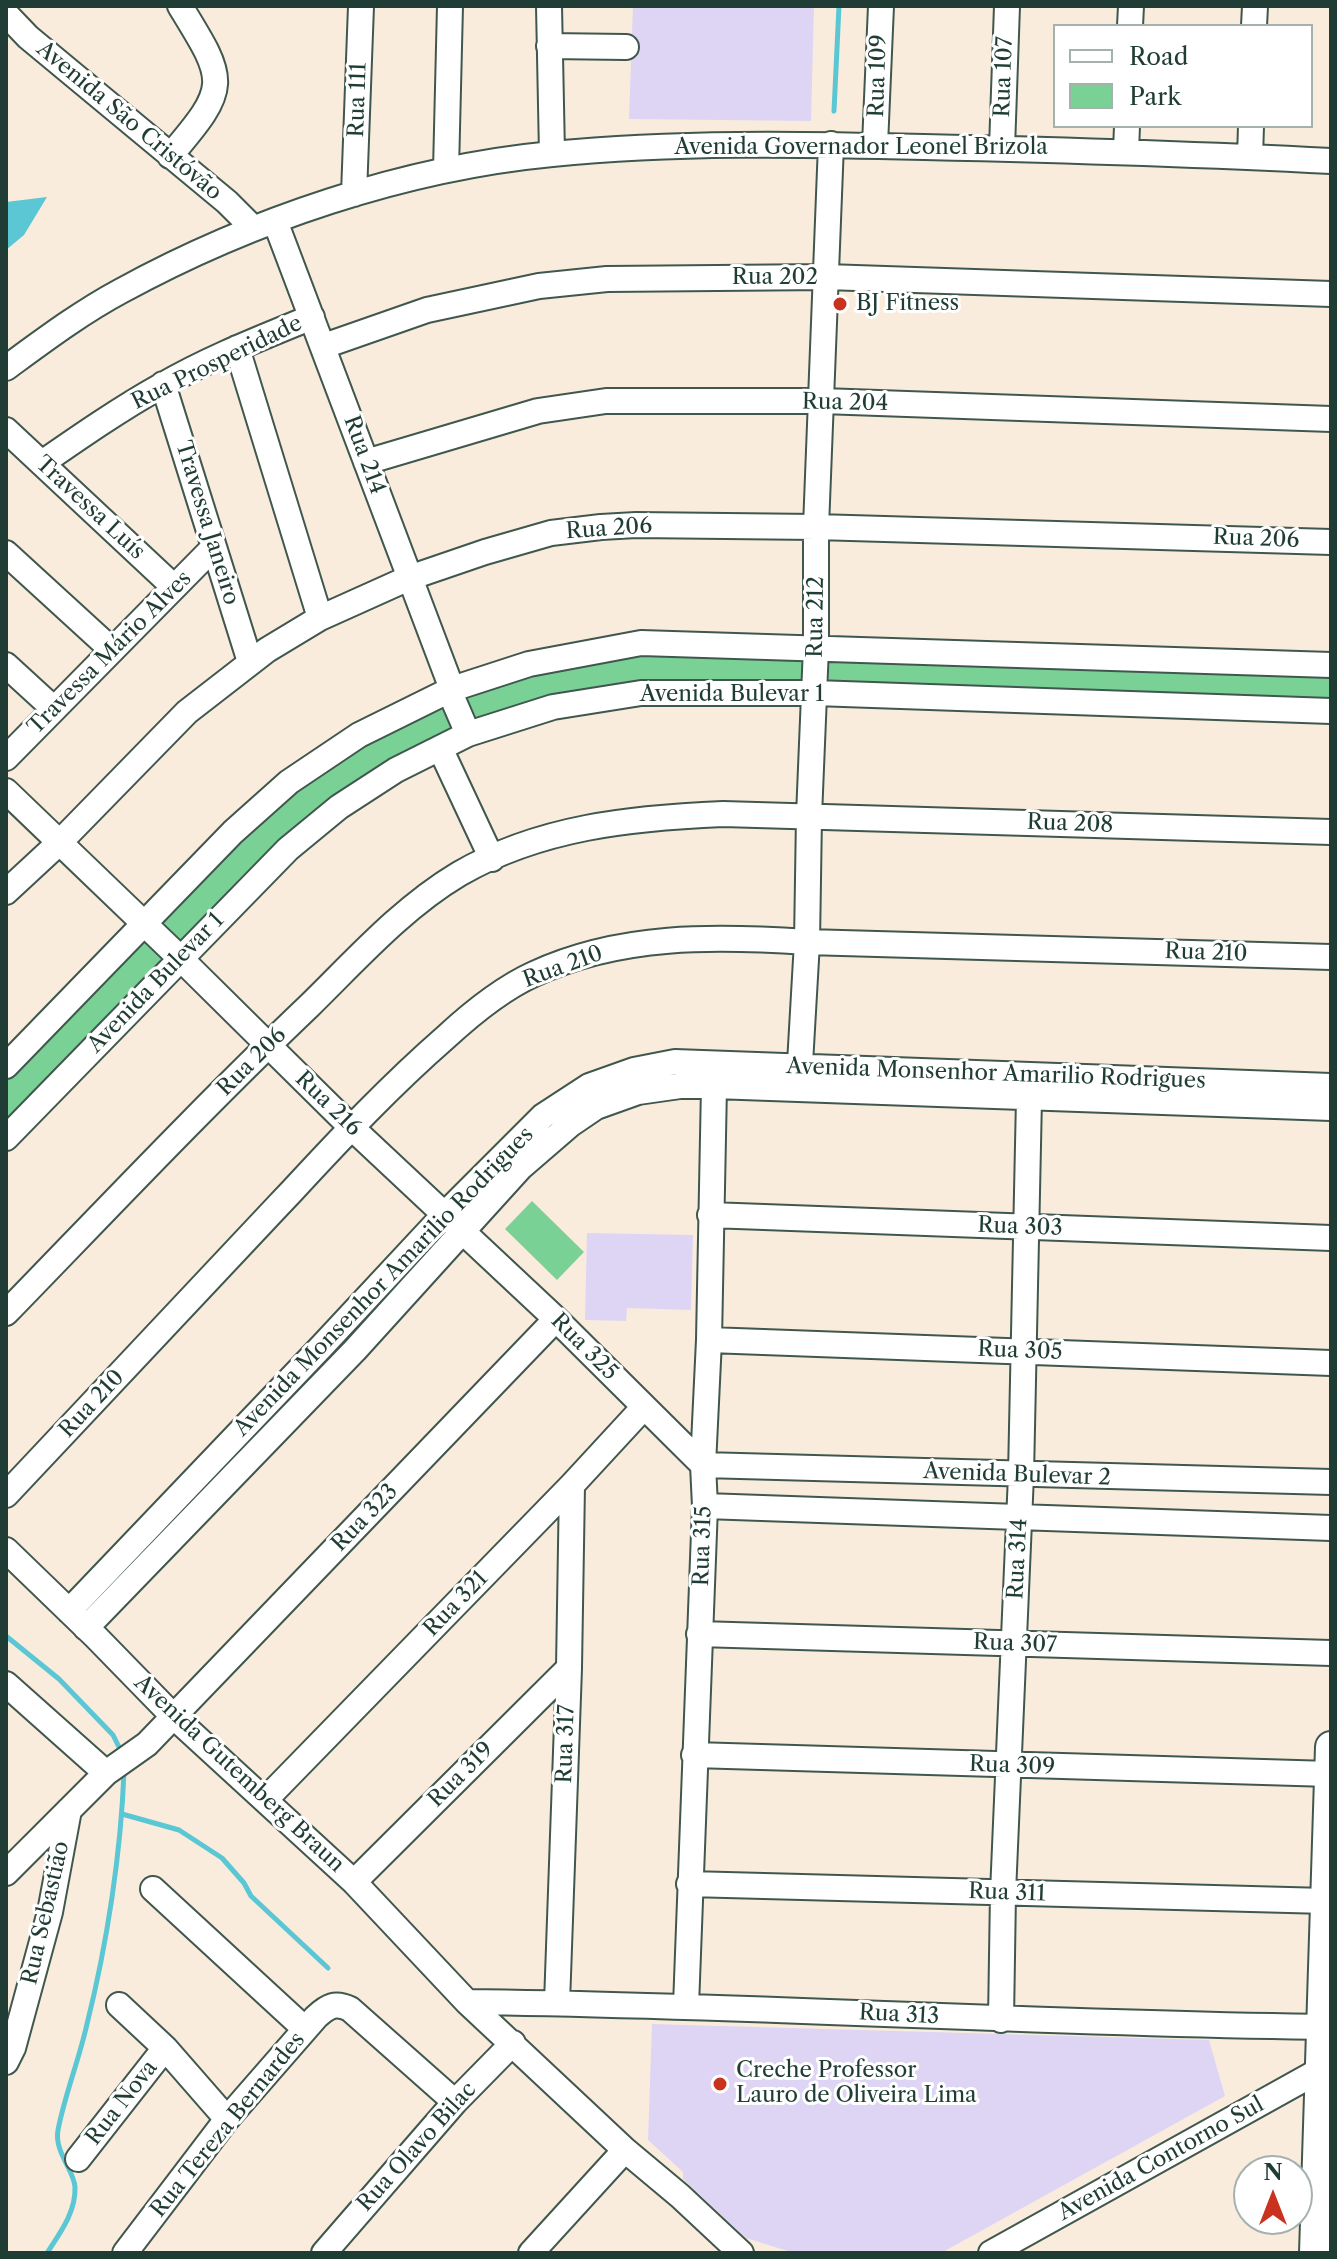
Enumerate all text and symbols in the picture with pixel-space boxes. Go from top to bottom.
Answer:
legend [1053,24,1313,128]
street label: Rua 109 [863,34,893,118]
street label: Avenida São Cristóvão [31,36,227,206]
street label: Rua 107 [989,36,1019,118]
text: Road [1129,42,1188,71]
street label: Rua 111 [344,62,372,138]
text: Park [1129,82,1181,111]
street label: Avenida Governador Leonel Brizola [674,135,1048,161]
street label: Rua 202 [732,265,818,291]
place label: BJ Fitness [856,291,959,317]
marker: BJ Fitness [831,295,849,313]
street label: Rua Prosperidade [128,310,306,416]
street label: Rua 204 [802,389,888,417]
street label: Rua 214 [338,412,390,498]
street label: Travessa Janeiro [170,438,244,608]
street label: Travessa Luís [30,451,150,565]
street label: Rua 206 [565,513,653,545]
street label: Rua 206 [1212,524,1300,554]
street label: Travessa Mário Alves [23,566,197,740]
street label: Rua 212 [802,576,830,658]
street label: Avenida Bulevar 1 [640,682,824,708]
street label: Rua 208 [1026,809,1114,839]
street label: Avenida Bulevar 1 [82,907,230,1059]
street label: Rua 210 [1164,938,1248,968]
street label: Rua 210 [520,940,606,994]
street label: Rua 206 [212,1022,292,1102]
street label: Avenida Monsenhor Amarilio Rodrigues [786,1053,1206,1095]
street label: Rua 216 [289,1066,367,1142]
street label: Avenida Monsenhor Amarilio Rodrigues [229,1122,539,1442]
street label: Rua 303 [977,1212,1063,1242]
street label: Rua 325 [545,1308,623,1386]
street label: Rua 305 [977,1336,1063,1366]
street label: Rua 210 [54,1365,130,1443]
street label: Avenida Bulevar 2 [923,1459,1111,1491]
street label: Rua 323 [326,1479,404,1557]
street label: Rua 315 [688,1505,718,1587]
street label: Rua 314 [1003,1518,1033,1600]
street label: Rua 321 [418,1566,494,1642]
street label: Rua 307 [973,1629,1057,1659]
street label: Avenida Gutemberg Braun [129,1670,349,1878]
street label: Rua 317 [551,1704,581,1784]
street label: Rua 319 [423,1737,499,1813]
street label: Rua 309 [969,1751,1055,1781]
street label: Rua Sebastião [17,1839,75,1987]
street label: Rua 311 [968,1878,1046,1908]
street label: Rua 313 [858,2000,940,2030]
street label: Rua Tereza Bernardes [145,2027,311,2223]
street label: Rua Nova [81,2055,163,2151]
place label: Creche Professor Lauro de Oliveira Lima [736,2058,977,2110]
marker: Creche Professor Lauro de Oliveira Lima [711,2075,729,2093]
street label: Rua Olavo Bilac [352,2077,482,2217]
street label: Avenida Contorno Sul [1054,2091,1268,2227]
north arrow [1233,2155,1313,2235]
text: N [1263,2159,1283,2186]

